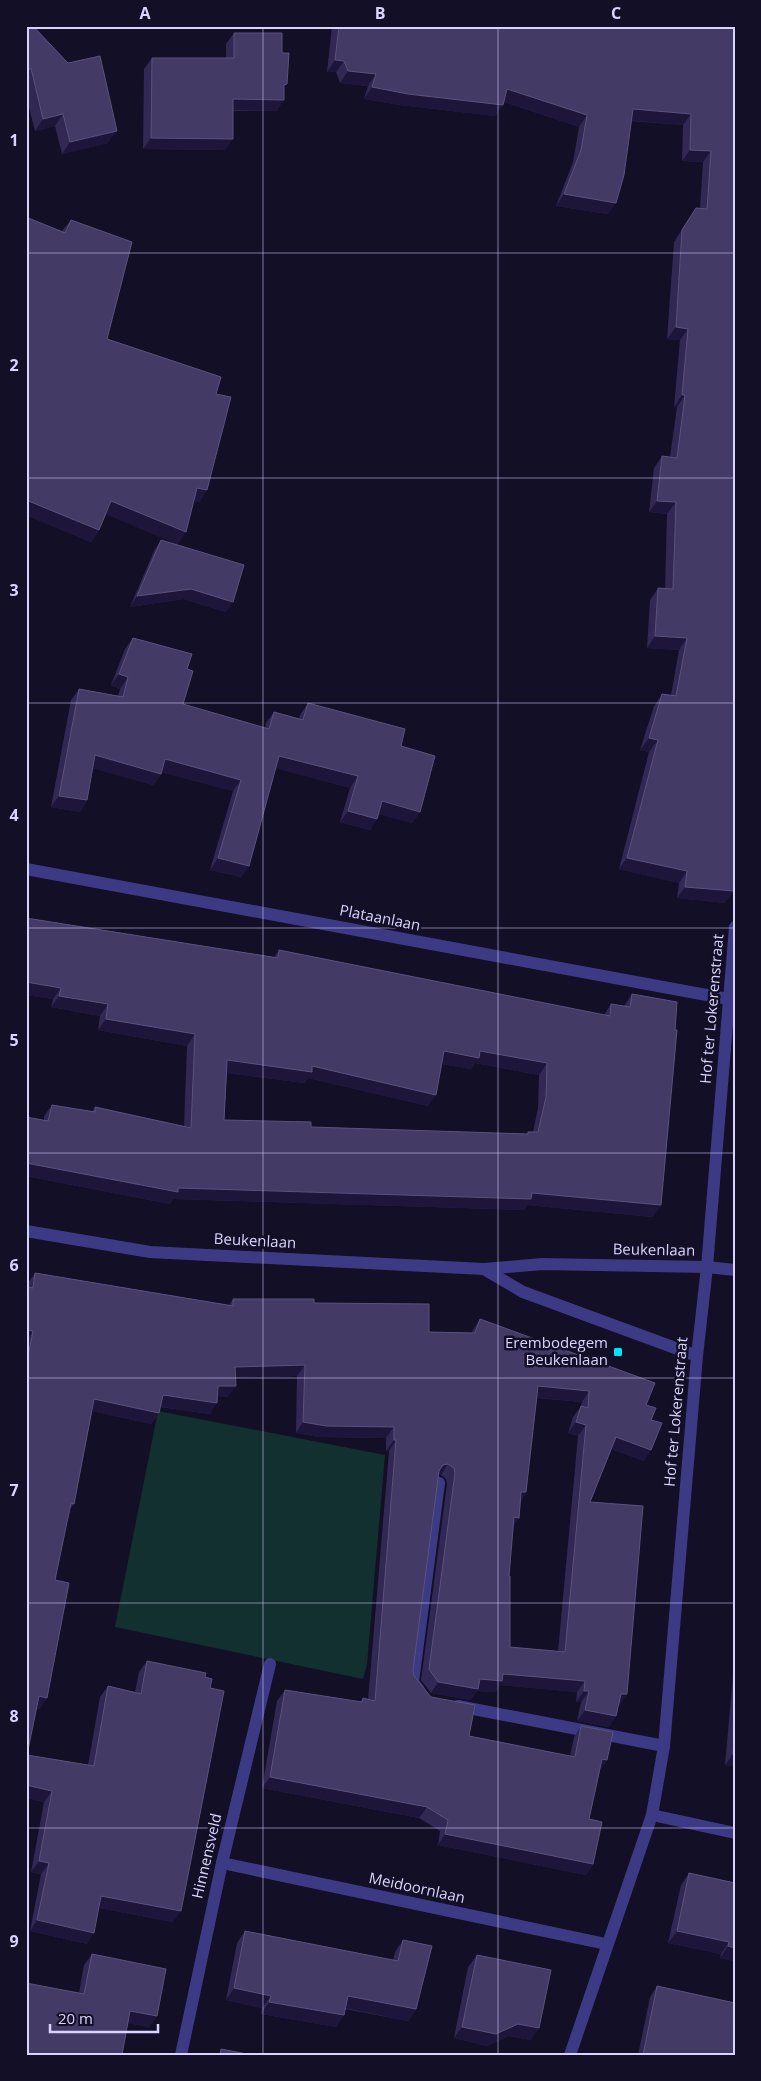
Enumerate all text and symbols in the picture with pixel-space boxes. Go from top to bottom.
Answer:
text: A [139,2,151,24]
text: B [375,2,385,24]
text: C [611,2,621,24]
text: 1 [9,129,19,151]
text: 2 [9,354,19,376]
text: 3 [9,579,19,601]
text: 4 [9,804,19,826]
street label: Plataanlaan [338,899,422,935]
street label: Hof ter Lokerenstraat [694,933,728,1085]
text: 5 [9,1029,19,1051]
street label: Beukenlaan [213,1228,297,1252]
street label: Beukenlaan [613,1238,695,1260]
text: 6 [9,1254,19,1276]
place label: Erembodegem Beukenlaan [505,1332,608,1369]
street label: Hof ter Lokerenstraat [658,1336,692,1488]
marker: Erembodegem Beukenlaan [612,1346,624,1358]
text: 7 [9,1479,19,1501]
text: 8 [9,1705,19,1727]
street label: Hinnensveld [187,1811,226,1900]
street label: Meidoornlaan [367,1867,467,1907]
text: 9 [9,1930,19,1952]
scale bar [50,2001,158,2033]
text: 20 m [58,2008,93,2028]

